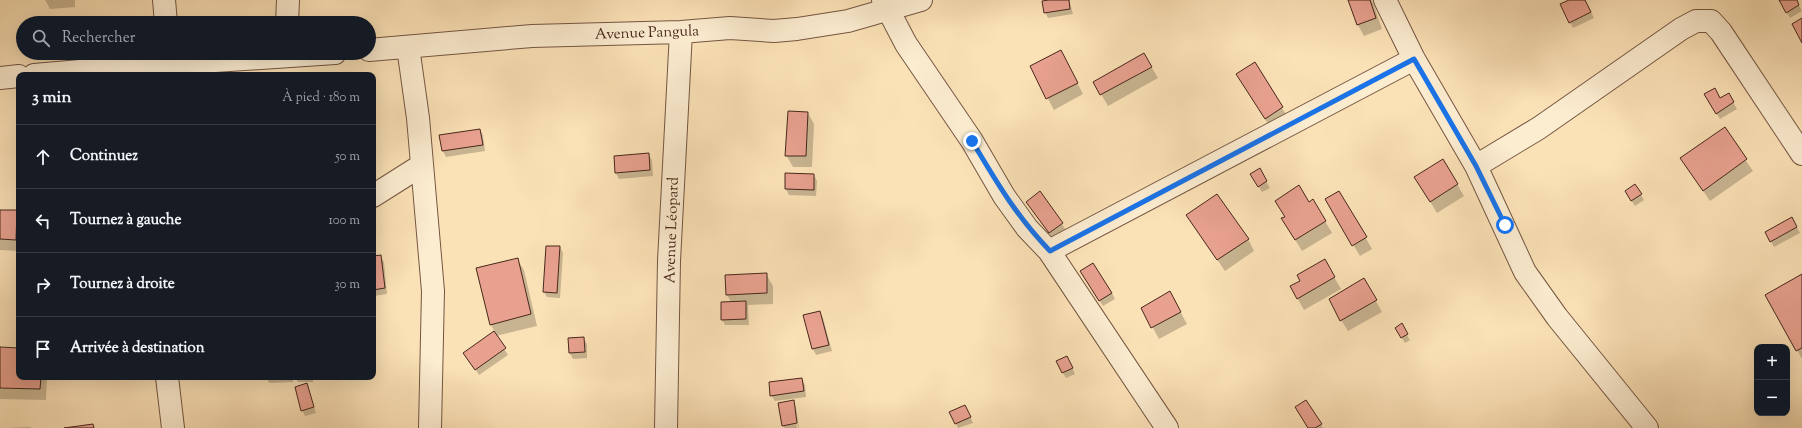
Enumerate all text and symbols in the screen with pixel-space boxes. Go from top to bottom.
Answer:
search box [16,16,376,60]
street label: Avenue Pangula [595,21,700,46]
icon: search [30,27,52,49]
text: Rechercher [62,28,135,49]
text: 3 min [32,86,71,110]
text: À pied · 180 m [282,89,360,107]
route end [963,132,981,150]
icon: ahead [32,146,54,168]
text: Continuez [70,146,138,167]
text: 50 m [335,148,360,166]
street label: Avenue Léopard [660,176,685,284]
icon: left [32,210,54,232]
text: Tournez à gauche [70,210,181,231]
text: 100 m [328,212,360,230]
route start [1496,216,1514,234]
icon: right [32,274,54,296]
text: Tournez à droite [70,274,175,295]
text: 30 m [334,276,360,294]
icon: arrive [32,338,54,360]
text: Arrivée à destination [70,338,205,359]
map controls [1754,344,1790,416]
button: + [1754,344,1790,380]
button: − [1754,380,1790,416]

